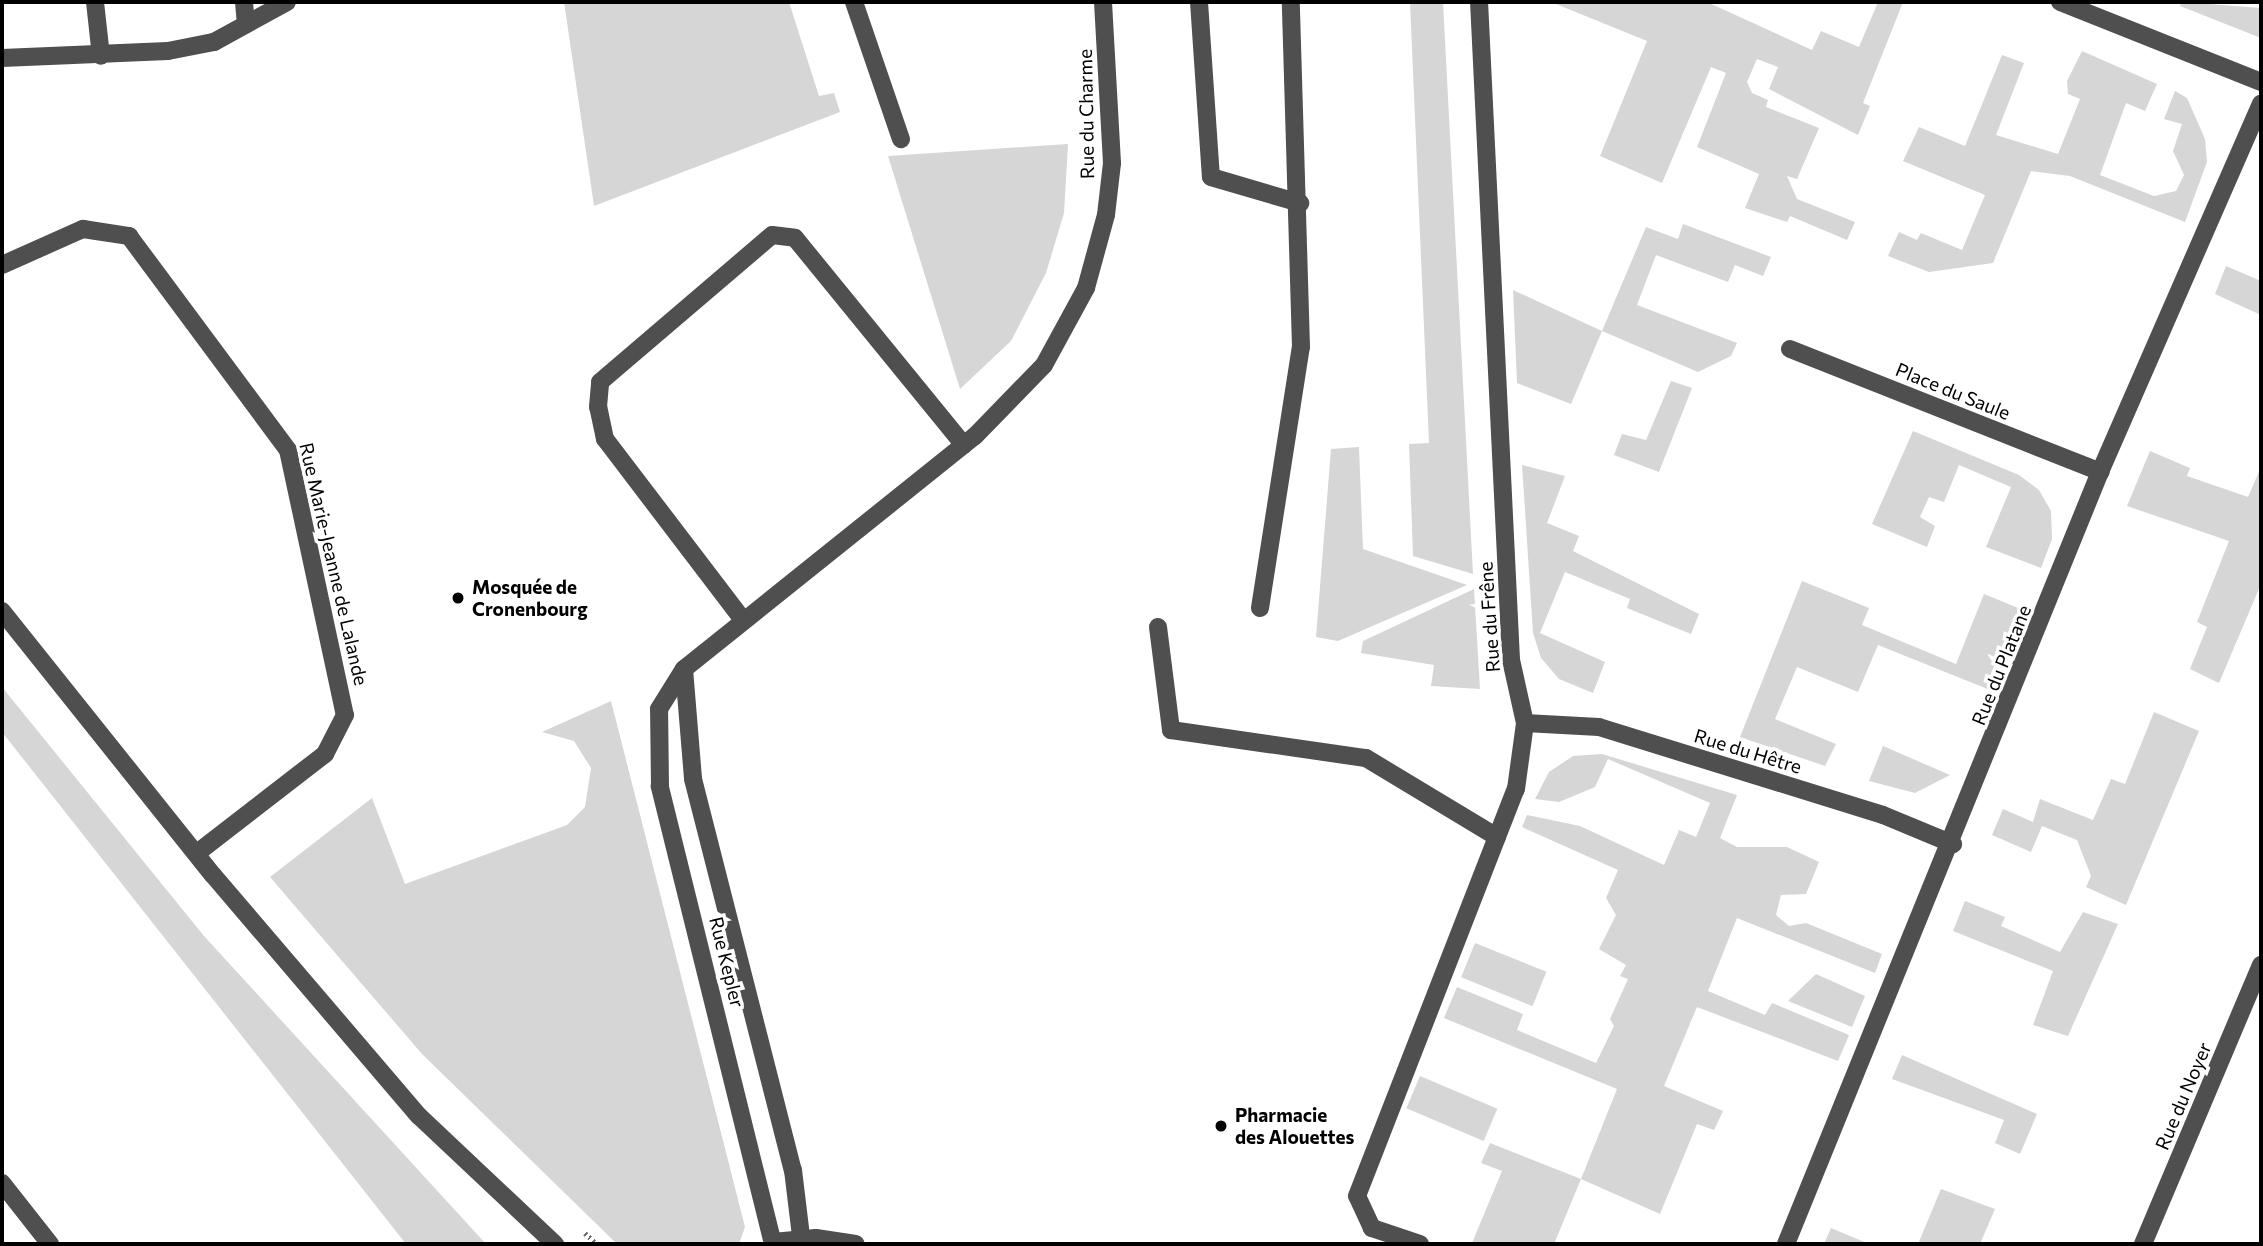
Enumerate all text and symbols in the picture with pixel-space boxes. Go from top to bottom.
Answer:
street label: Rue du Charme [1073,49,1099,179]
street label: Place du Saule [1892,358,2014,424]
street label: Rue Marie-Jeanne de Lalande [295,440,373,688]
street label: Rue du Frêne [1474,561,1504,673]
place label: Mosquée de Cronenbourg [472,576,588,620]
marker: Mosquée de Cronenbourg [450,590,466,606]
street label: Rue du Platane [1967,602,2035,728]
street label: Rue du Hêtre [1691,724,1805,778]
street label: Rue Kepler [705,914,749,1010]
street label: Rue du Noyer [2150,1039,2216,1153]
place label: Pharmacie des Alouettes [1235,1104,1354,1148]
marker: Pharmacie des Alouettes [1213,1118,1229,1134]

